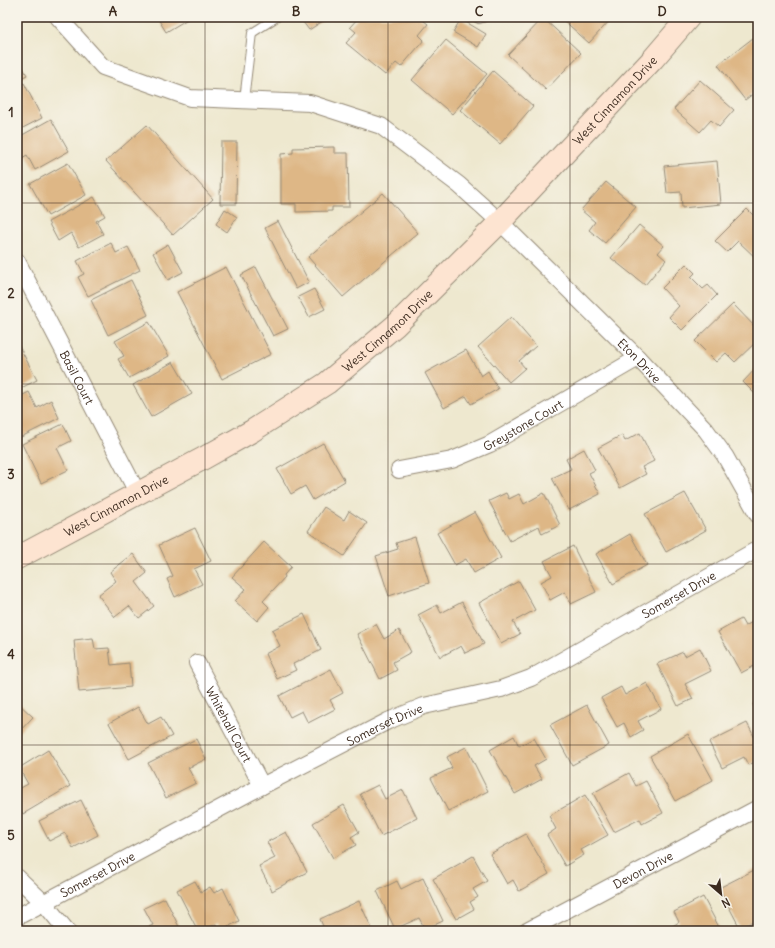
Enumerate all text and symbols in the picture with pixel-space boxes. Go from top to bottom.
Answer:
text: A [109,3,118,20]
text: B [292,3,301,20]
text: C [475,3,484,20]
text: D [657,3,667,20]
street label: West Cinnamon Drive [569,53,660,148]
text: 1 [8,104,14,121]
text: 2 [7,285,15,302]
street label: West Cinnamon Drive [339,286,435,375]
street label: Eton Drive [615,335,665,386]
street label: Basil Court [57,348,98,407]
street label: Greystone Court [481,396,565,454]
text: 3 [7,466,15,483]
street label: West Cinnamon Drive [61,471,171,539]
street label: Somerset Drive [639,567,718,621]
text: 4 [7,646,15,663]
street label: Whitehall Court [203,684,255,764]
street label: Somerset Drive [344,700,425,749]
text: 5 [7,827,15,844]
street label: Devon Drive [610,847,675,892]
street label: Somerset Drive [57,848,137,900]
north arrow [701,874,741,914]
text: N [719,895,732,911]

